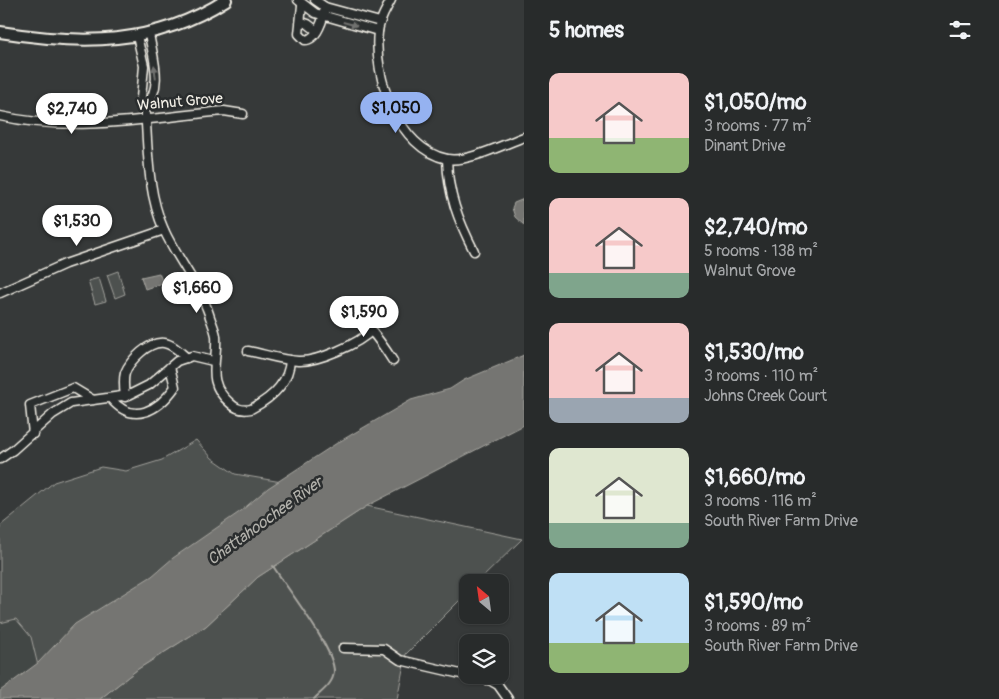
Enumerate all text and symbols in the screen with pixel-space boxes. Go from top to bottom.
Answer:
icon: filters [946,16,974,44]
text: 5 homes [549,17,624,44]
one-way arrow [343,20,358,28]
one-way arrow [151,63,159,79]
street label: Walnut Grove [136,89,224,115]
text: $1,050/mo [704,89,806,116]
pin: $2,740 [31,92,113,135]
pin: $1,050 [355,92,437,134]
icon: home [589,93,649,153]
text: $1,050 [371,98,421,118]
text: $2,740 [47,99,97,119]
text: 3 rooms · 77 m² [704,116,812,136]
text: Dinant Drive [704,136,786,156]
pin: $1,530 [36,204,118,247]
text: $1,530 [53,211,101,231]
text: $2,740/mo [704,214,808,241]
icon: home [589,218,649,278]
text: 5 rooms · 138 m² [704,241,818,261]
text: Walnut Grove [704,261,796,281]
pin: $1,660 [156,272,238,314]
text: $1,660 [173,278,221,298]
pin: $1,590 [323,296,405,338]
text: $1,590 [341,302,387,322]
text: $1,530/mo [704,339,804,366]
icon: home [589,343,649,403]
text: 3 rooms · 110 m² [704,366,818,386]
text: Johns Creek Court [704,386,827,406]
text: $1,660/mo [704,464,805,491]
icon: home [589,468,649,528]
water label: Chattahoochee River [203,471,328,570]
text: 3 rooms · 116 m² [704,491,817,511]
text: South River Farm Drive [704,511,858,531]
north arrow [459,574,509,624]
map controls [459,574,509,684]
text: $1,590/mo [704,589,803,616]
icon: home [589,593,649,653]
text: 3 rooms · 89 m² [704,616,811,636]
button: layers [459,634,509,684]
text: South River Farm Drive [704,636,858,656]

